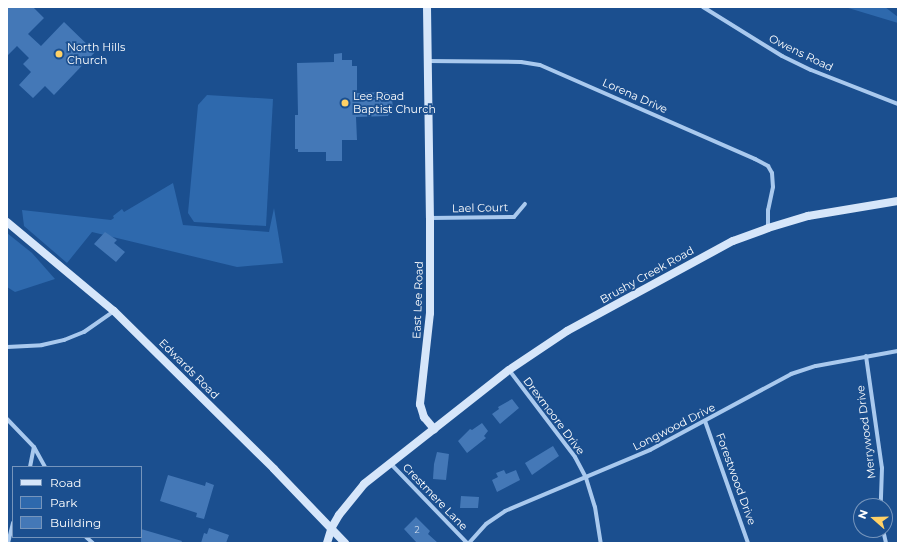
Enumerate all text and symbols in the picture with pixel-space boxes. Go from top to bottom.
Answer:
street label: Owens Road [767,32,835,74]
place label: North Hills Church [67,41,125,67]
marker: North Hills Church [54,49,64,59]
street label: Lorena Drive [600,76,670,116]
place label: Lee Road Baptist Church [353,90,436,116]
marker: Lee Road Baptist Church [340,98,350,108]
street label: Lael Court [452,201,508,215]
street label: Brushy Creek Road [598,244,696,306]
street label: East Lee Road [410,261,426,339]
street label: Edwards Road [156,336,222,402]
street label: Drexmoore Drive [521,375,587,457]
street label: Merrywood Drive [854,384,878,480]
street label: Longwood Drive [631,401,717,453]
street label: Forestwood Drive [713,431,759,527]
street label: Crestmere Lane [400,461,470,533]
legend [12,466,142,538]
text: Road [50,475,81,490]
text: Park [50,495,77,510]
north arrow [853,498,893,538]
text: N [855,508,871,521]
text: Building [50,515,101,530]
house number: 2 [414,525,420,535]

